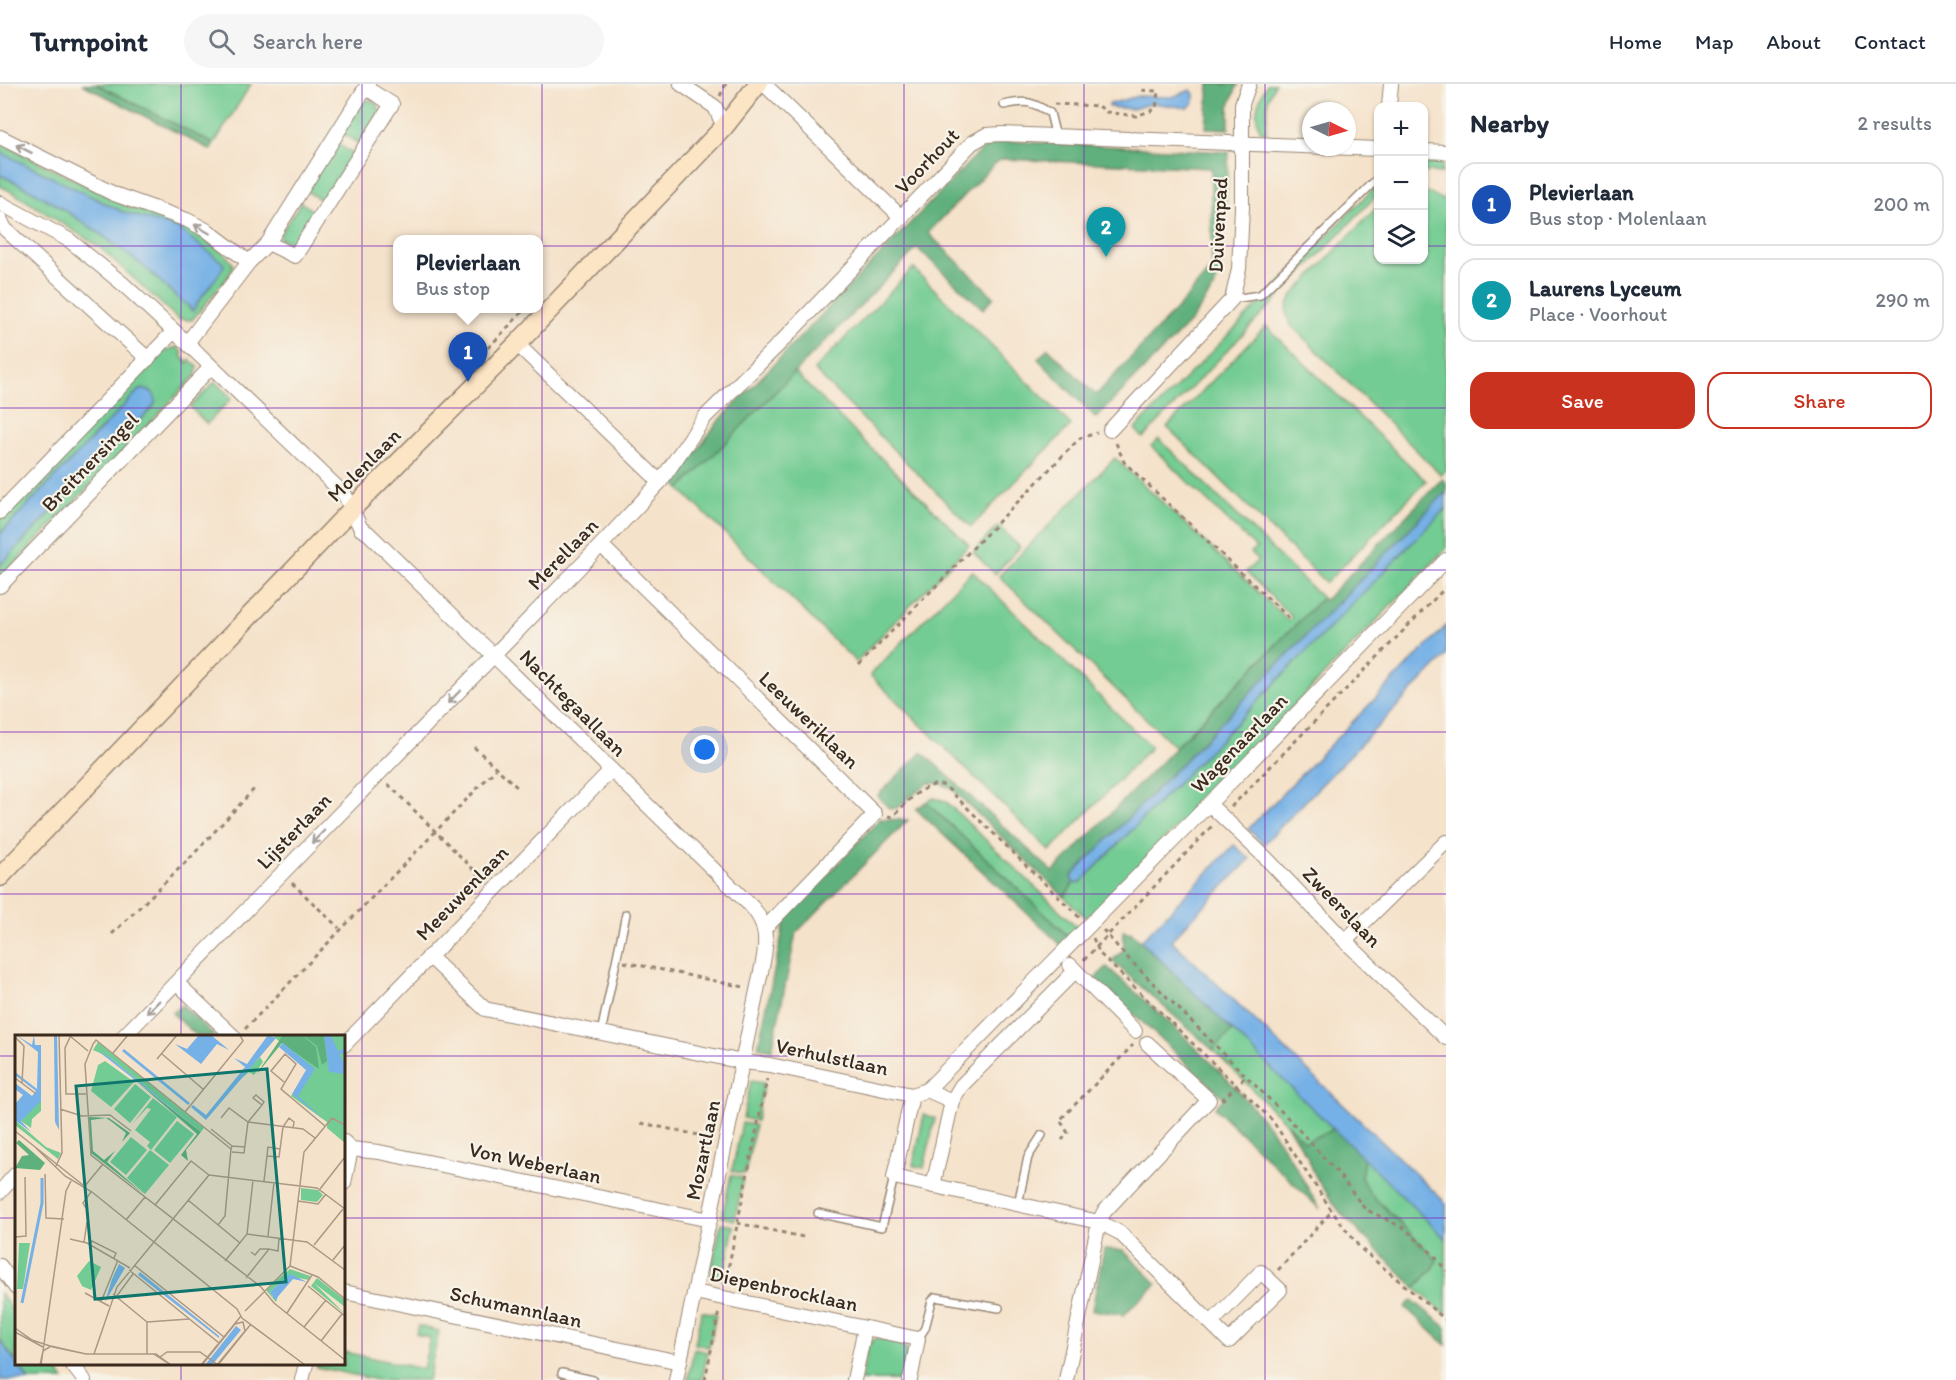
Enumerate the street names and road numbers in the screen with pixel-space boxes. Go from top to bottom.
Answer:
street label: Voorhout [889,122,964,199]
street label: Duivenpad [1203,176,1233,273]
street label: Breitnersingel [36,407,143,517]
street label: Molenlaan [322,422,406,507]
street label: Merellaan [522,512,603,595]
street label: Nachtegaallaan [515,644,632,761]
street label: Leeuweriklaan [754,666,865,774]
street label: Wagenaarlaan [1185,688,1292,798]
street label: Lijsterlaan [251,787,336,874]
street label: Meeuwenlaan [410,840,513,945]
street label: Zweerslaan [1298,861,1387,952]
street label: Verhulstlaan [773,1032,891,1081]
street label: Mozartlaan [680,1097,725,1202]
street label: Von Weberlaan [467,1136,604,1189]
street label: Diepenbrocklaan [708,1261,860,1316]
street label: Schumannlaan [448,1280,585,1333]

